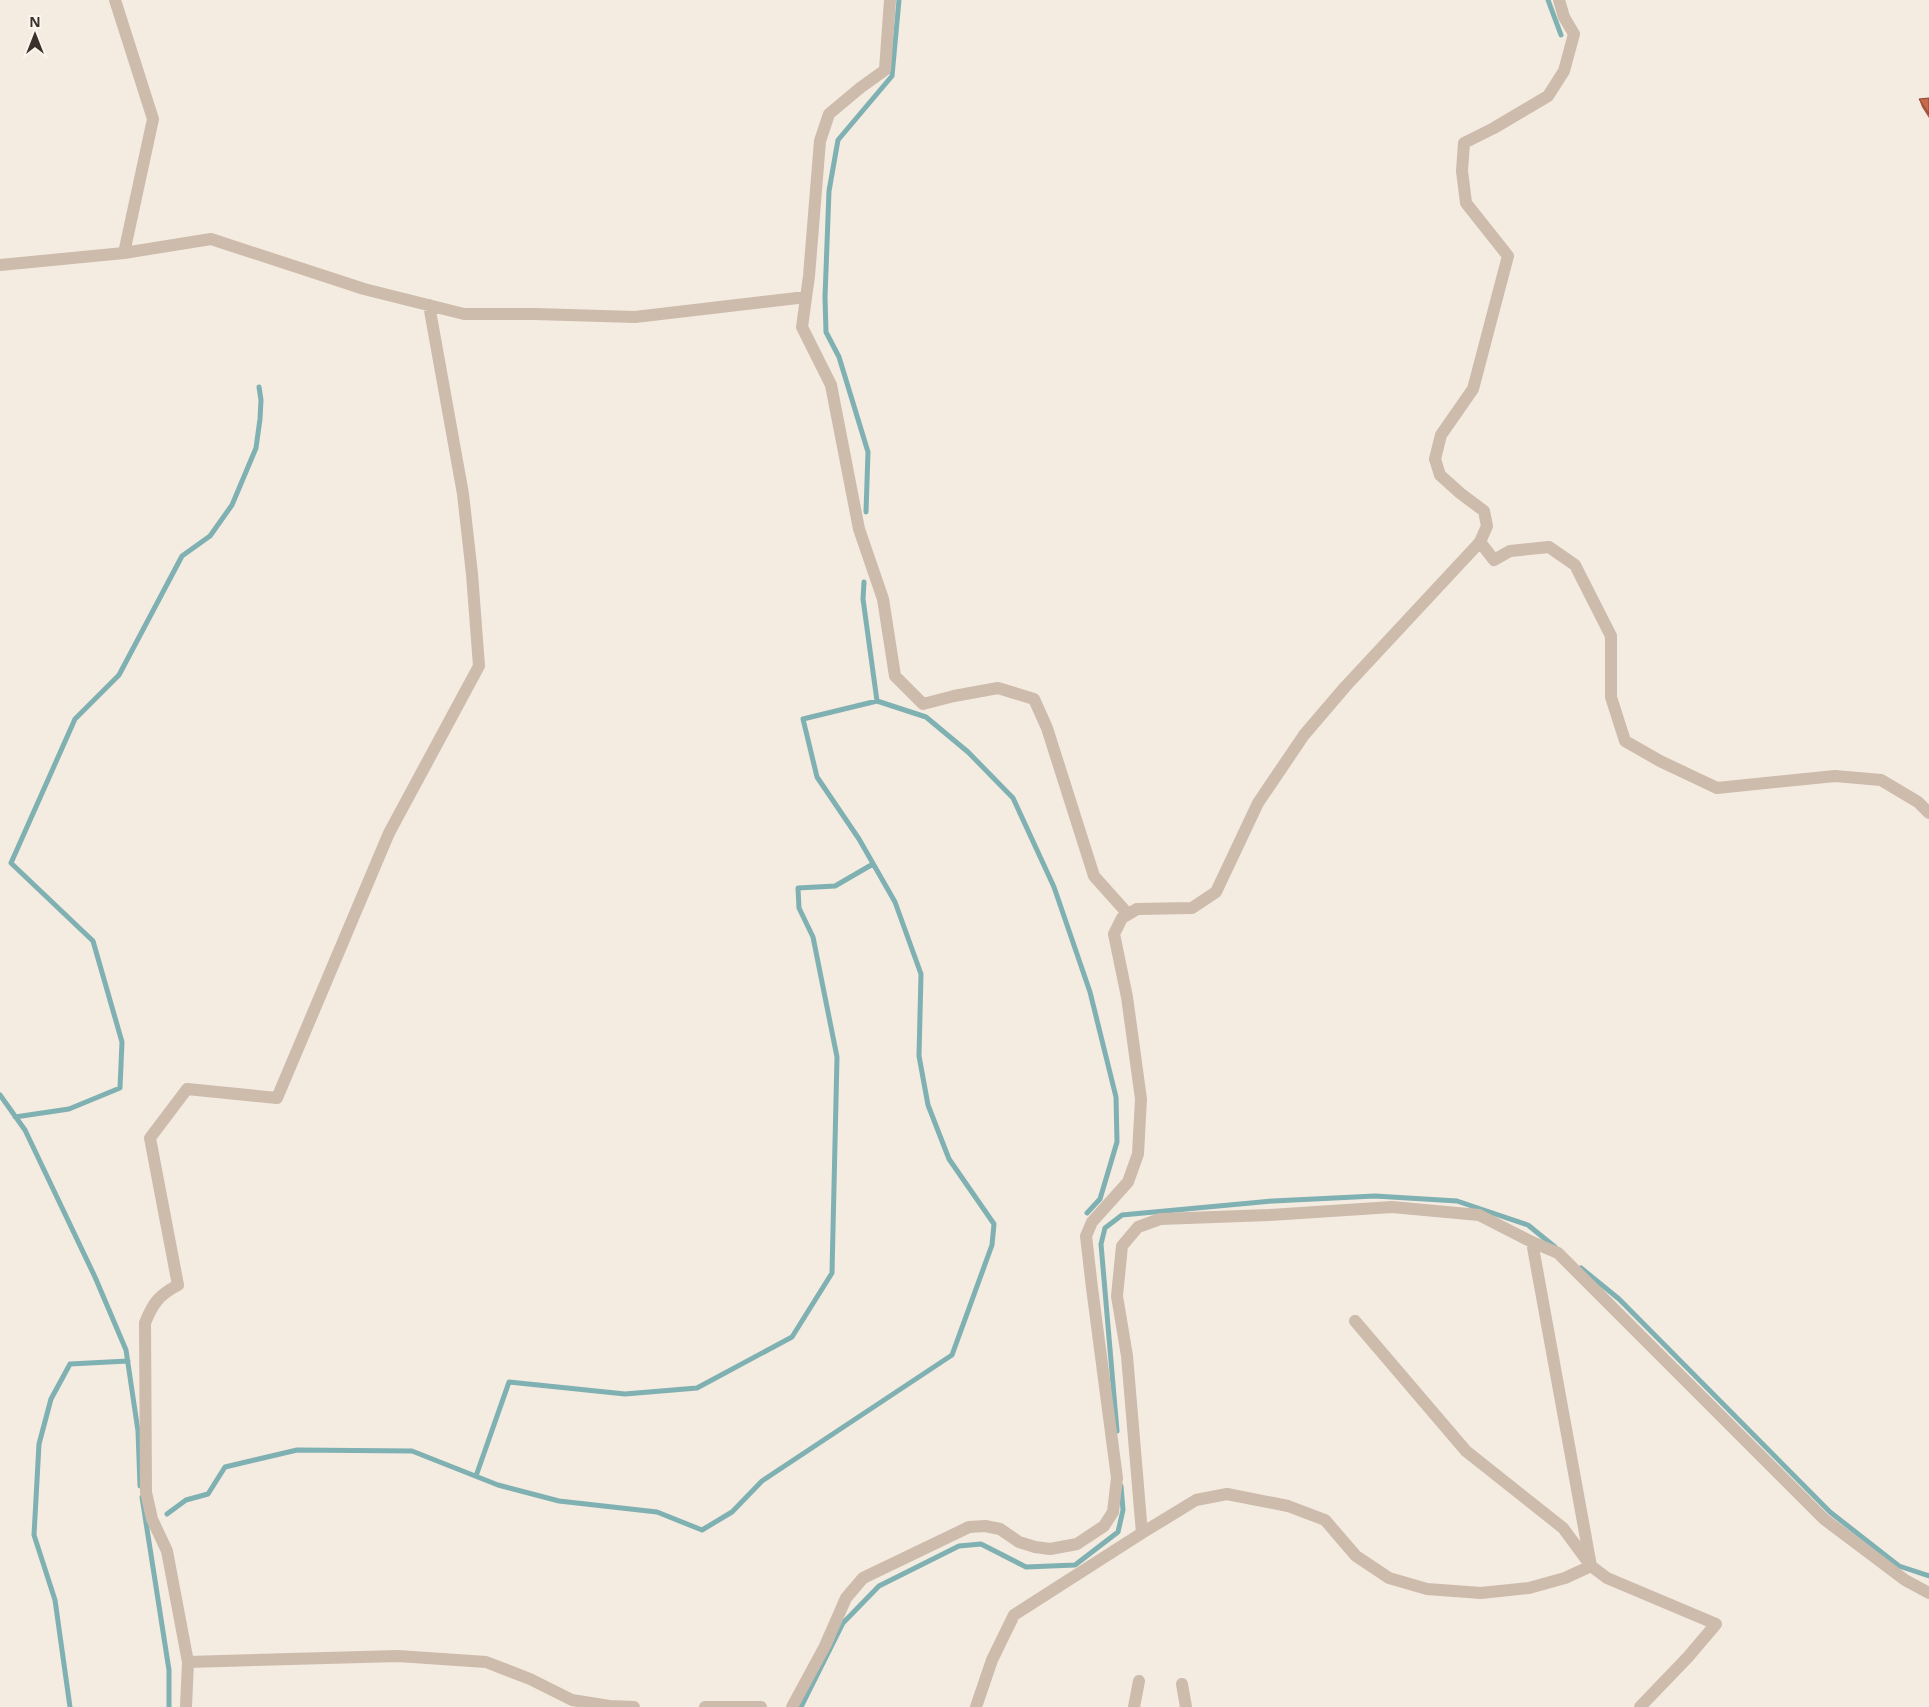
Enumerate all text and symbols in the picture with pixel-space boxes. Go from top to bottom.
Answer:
north arrow [10,10,60,60]
text: N [29,12,41,31]

